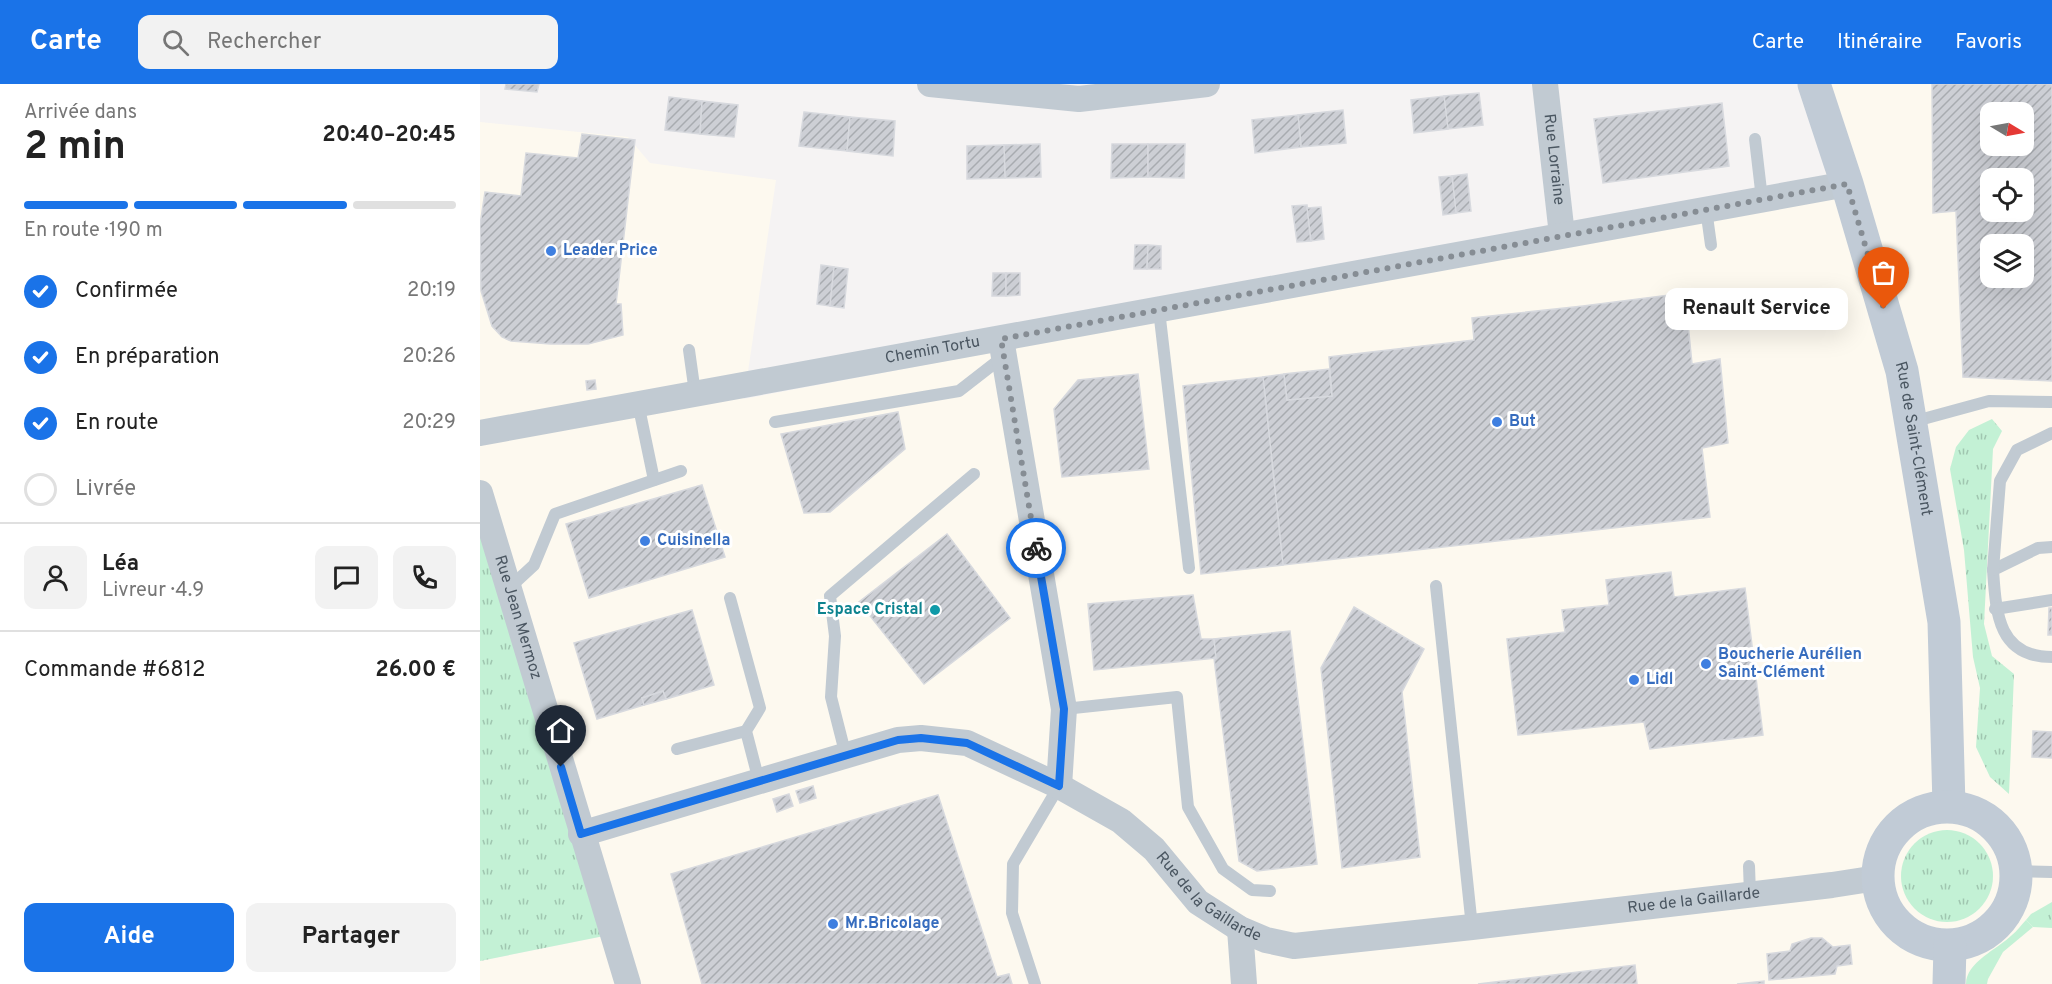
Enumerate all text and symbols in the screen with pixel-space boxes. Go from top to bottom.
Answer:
search box [138,15,558,69]
text: Carte [30,24,102,60]
icon: search [159,26,192,59]
text: Rechercher [207,29,321,56]
text: Carte [1752,29,1804,56]
text: Itinéraire [1837,29,1922,56]
text: Favoris [1955,29,2022,56]
text: Arrivée dans [24,100,137,126]
north arrow [1980,102,2034,156]
map controls [1980,102,2034,288]
street label: Rue Lorraine [1538,113,1569,206]
text: 20:40–20:45 [322,122,456,149]
text: 2 min [24,124,126,173]
button: locate [1980,168,2034,222]
text: En route · 190 m [24,218,163,244]
button: layers [1980,234,2034,288]
place label: Leader Price [563,241,658,261]
marker: Leader Price [544,244,558,258]
pin [1858,247,1909,309]
icon: bag [1867,256,1900,289]
icon: check [24,275,57,308]
text: Confirmée [75,278,178,305]
text: 20:19 [407,278,456,304]
callout: Renault Service [1665,288,1848,330]
text: Renault Service [1682,296,1831,322]
street label: Chemin Tortu [884,332,982,369]
icon: check [24,341,57,374]
text: En préparation [75,344,220,371]
text: 20:26 [402,344,456,370]
street label: Rue de Saint-Clément [1890,359,1936,518]
icon: check [24,407,57,440]
text: En route [75,410,158,437]
text: 20:29 [402,410,456,436]
place label: But [1509,412,1536,432]
marker: But [1490,415,1504,429]
text: Livrée [75,476,136,503]
courier [1006,518,1066,578]
place label: Cuisinella [657,531,730,551]
icon: bike [1020,532,1053,565]
marker: Cuisinella [638,534,652,548]
button: person [24,546,87,609]
button: chat [315,546,378,609]
button: phone [393,546,456,609]
text: Léa [102,551,139,578]
street label: Rue Jean Mermoz [489,553,546,682]
text: Livreur · 4.9 [102,578,204,604]
place label: Espace Cristal [817,600,923,620]
marker: Espace Cristal [928,603,942,617]
place label: Boucherie Aurélien Saint-Clément [1718,645,1862,683]
text: Commande #6812 [24,657,205,684]
text: 26.00 € [375,657,456,684]
marker: Boucherie Aurélien Saint-Clément [1699,657,1713,671]
place label: Lidl [1646,670,1673,690]
marker: Lidl [1627,673,1641,687]
pin [535,705,586,767]
icon: home [544,714,577,747]
street label: Rue de la Gaillarde [1151,848,1264,947]
street label: Rue de la Gaillarde [1626,883,1761,919]
button: Aide [24,903,234,972]
button: Partager [246,903,456,972]
place label: Mr.Bricolage [845,914,940,934]
marker: Mr.Bricolage [826,917,840,931]

